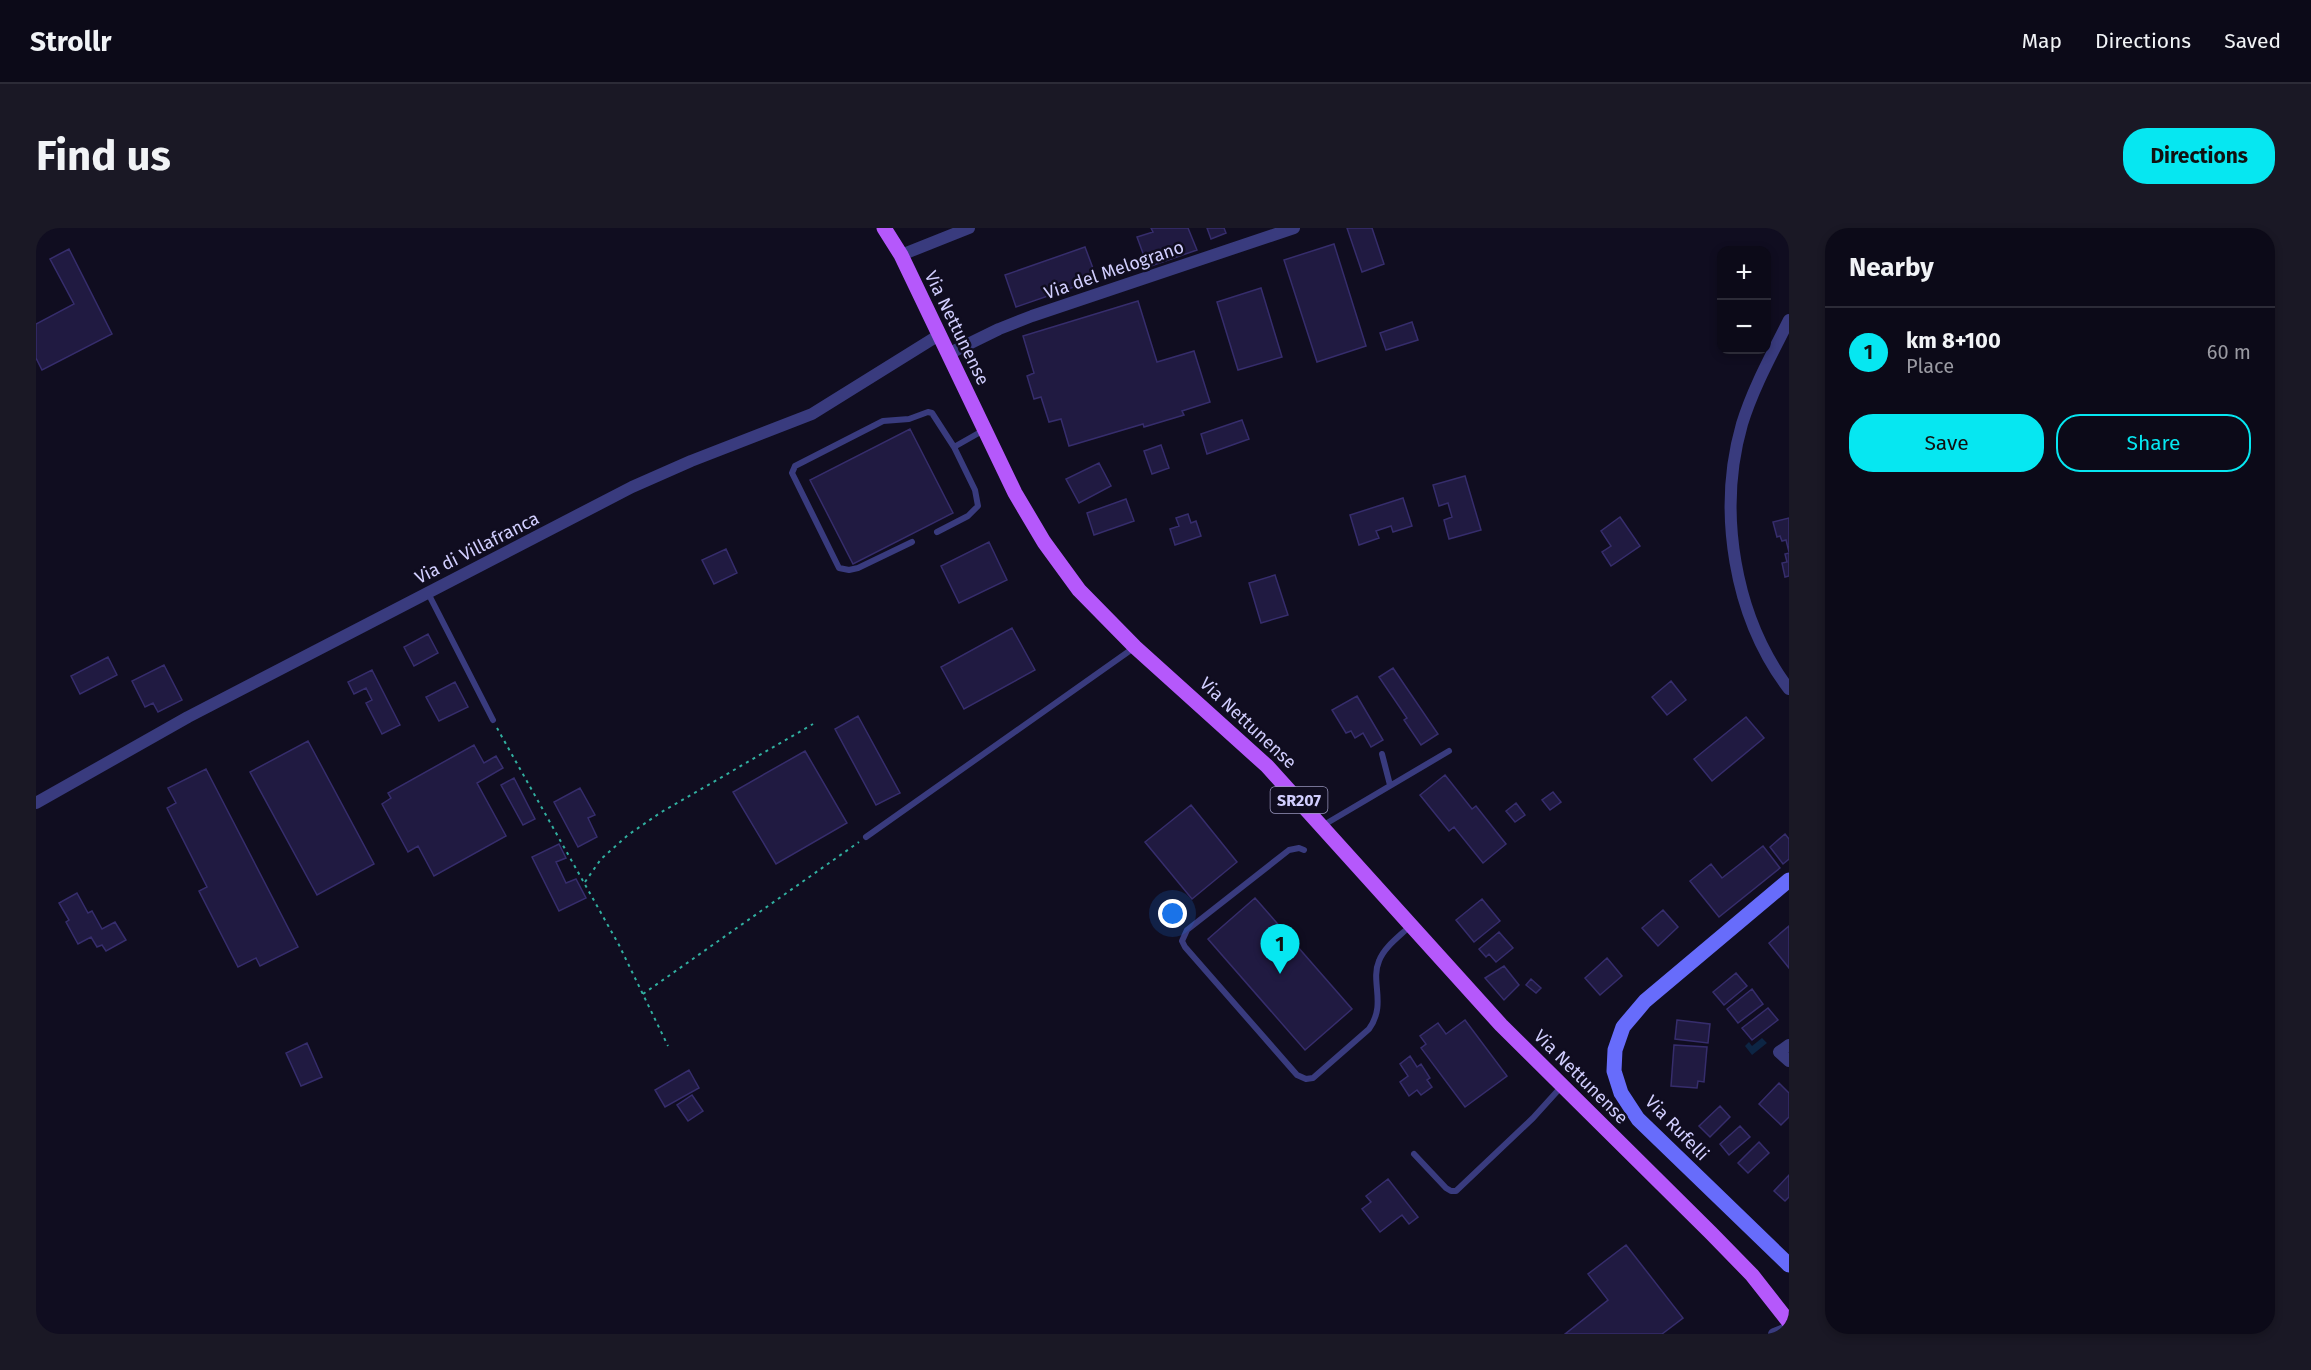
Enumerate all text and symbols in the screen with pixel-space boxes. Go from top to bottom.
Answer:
text: Strollr [30,25,111,58]
text: Map [2022,28,2062,54]
text: Directions [2095,28,2191,54]
text: Saved [2224,28,2281,54]
button: Directions [2123,128,2275,184]
text: Find us [36,131,171,181]
street label: Via del Melograno [1041,236,1187,304]
map controls [1717,246,1771,354]
button: + [1717,246,1771,300]
text: Nearby [1849,252,1934,283]
street label: Via Nettunense [920,267,994,389]
button: − [1717,300,1771,354]
text: km 8+100 [1906,327,2001,354]
text: 1 [1864,340,1873,364]
text: 60 m [2207,340,2251,364]
text: Place [1906,354,1954,378]
button: Save [1849,414,2044,472]
button: Share [2056,414,2251,472]
street label: Via di Villafranca [411,507,543,589]
street label: Via Nettunense [1195,673,1301,773]
road number: SR207 [1270,787,1328,813]
your location [1158,899,1187,928]
pin: 1 [1260,924,1300,974]
street label: Via Nettunense [1529,1025,1633,1129]
street label: Via Rufelli [1641,1091,1713,1165]

